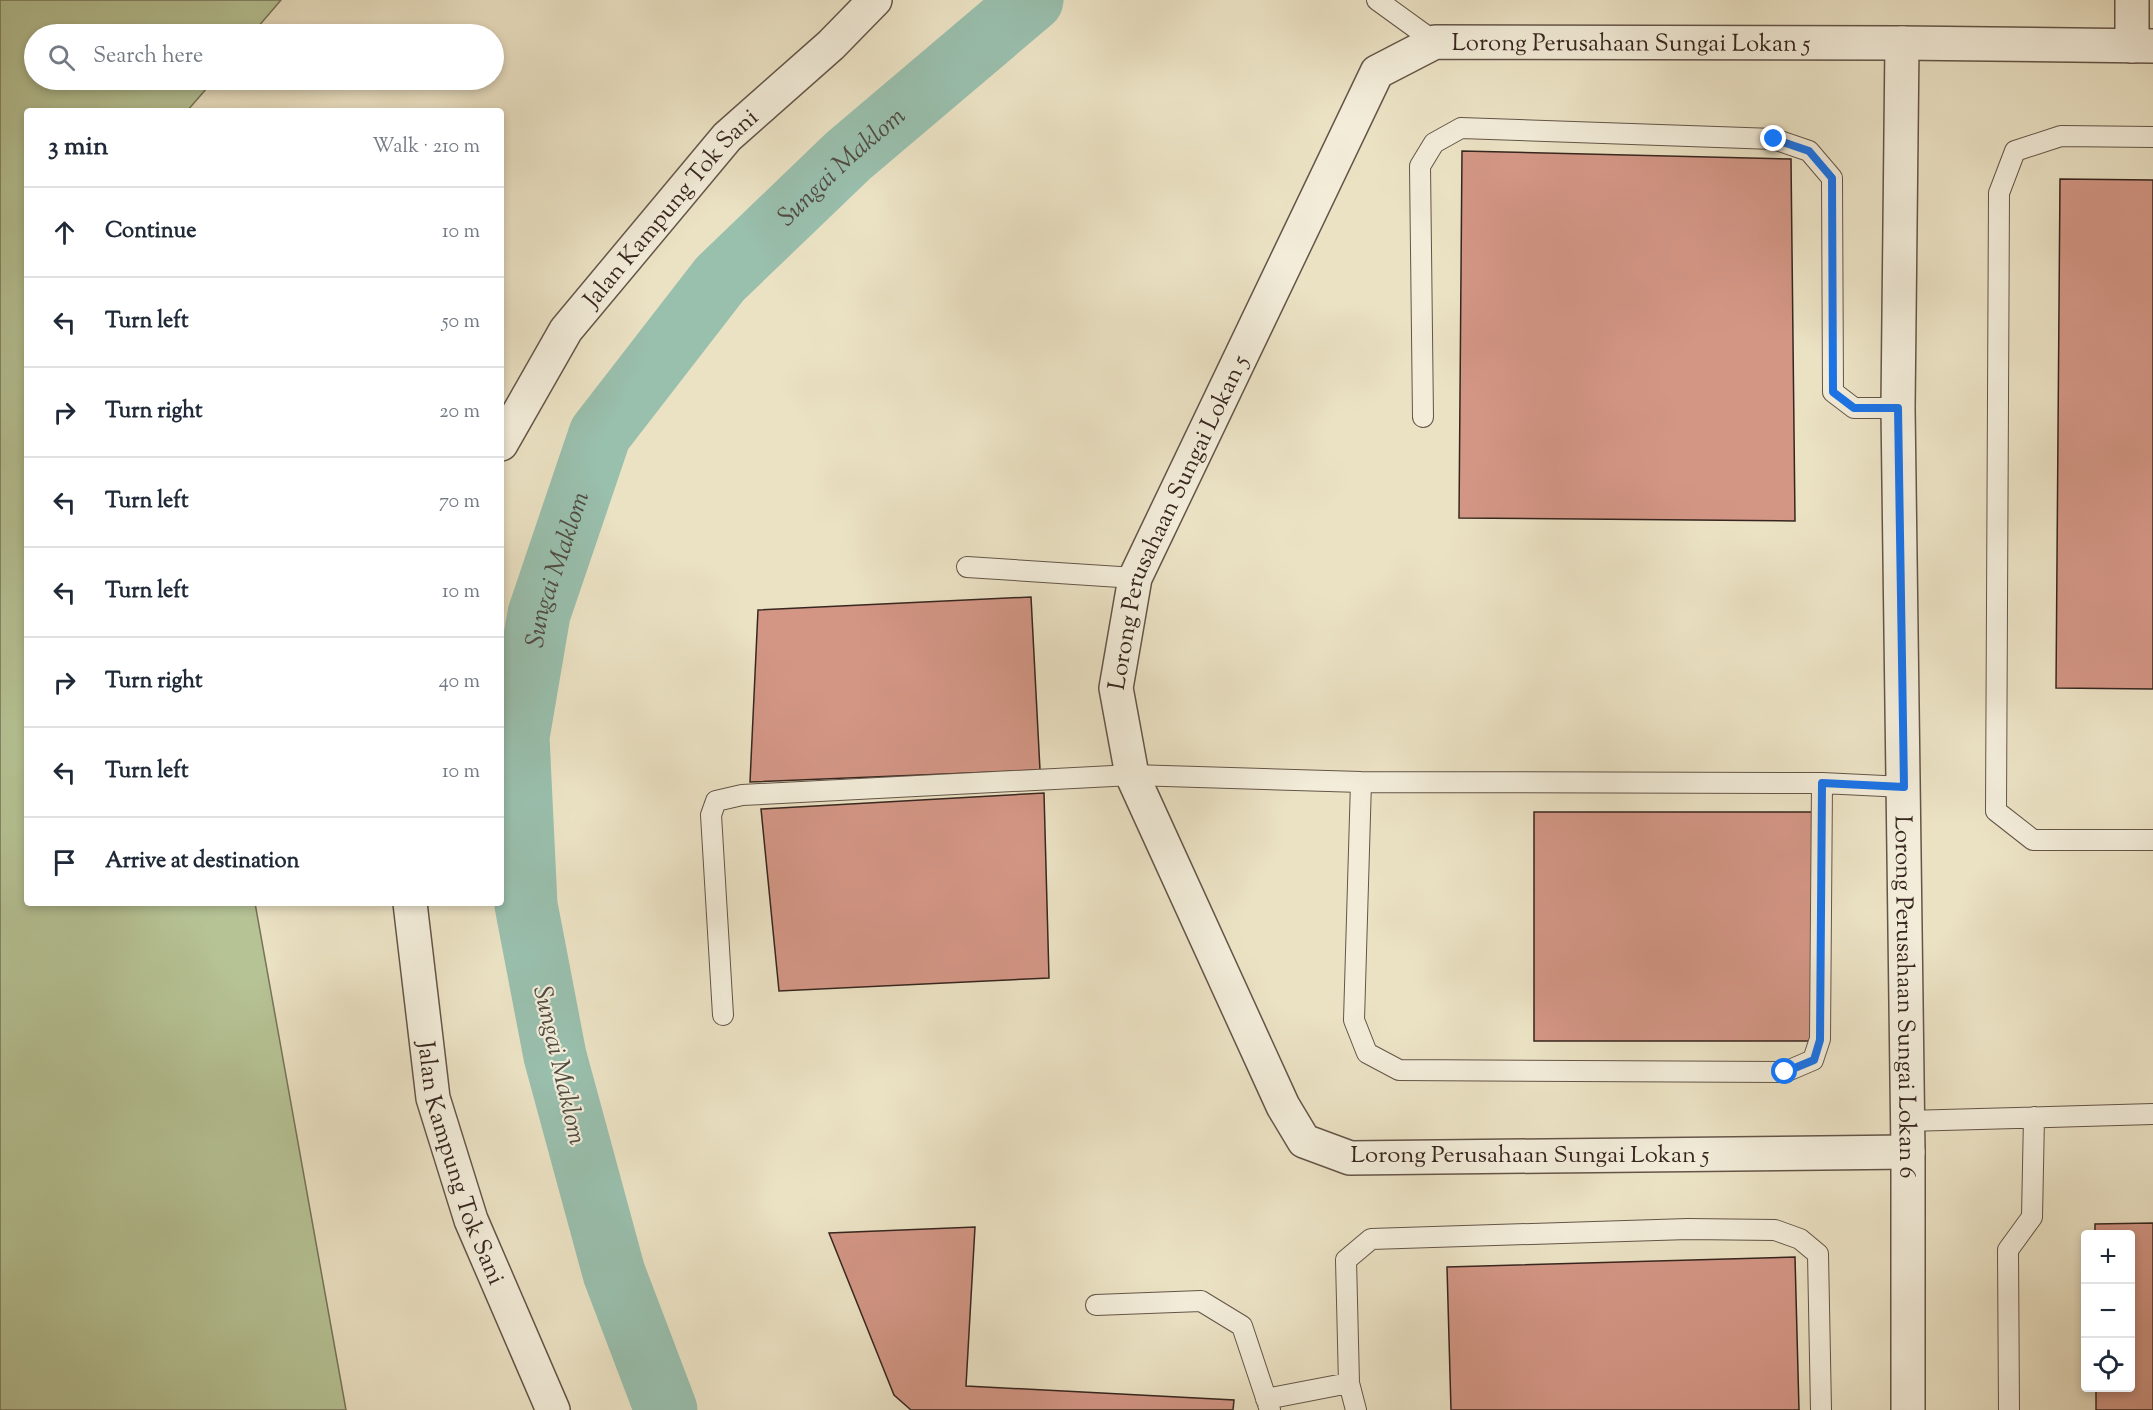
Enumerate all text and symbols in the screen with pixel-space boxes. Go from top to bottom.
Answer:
search box [24,24,504,90]
street label: Lorong Perusahaan Sungai Lokan 5 [1451,27,1811,62]
icon: search [45,41,78,74]
text: Search here [93,41,203,73]
water label: Sungai Maklom [770,99,915,236]
street label: Jalan Kampung Tok Sani [575,102,767,318]
route end [1760,125,1786,151]
text: 3 min [48,129,108,166]
text: Walk · 210 m [372,133,480,162]
icon: ahead [48,216,81,249]
text: Continue [105,216,196,248]
text: 10 m [442,218,480,247]
icon: left [48,306,81,339]
text: Turn left [105,306,188,338]
text: 50 m [442,308,480,337]
street label: Lorong Perusahaan Sungai Lokan 5 [1101,350,1258,693]
icon: right [48,396,81,429]
text: Turn right [105,396,202,428]
text: 20 m [439,398,480,427]
icon: left [48,486,81,519]
text: Turn left [105,486,188,518]
water label: Sungai Maklom [518,486,600,650]
text: 70 m [439,488,480,517]
icon: left [48,576,81,609]
text: Turn left [105,576,188,608]
text: 10 m [442,578,480,607]
icon: right [48,666,81,699]
text: Turn right [105,666,202,698]
text: 40 m [439,668,480,697]
icon: left [48,756,81,789]
text: Turn left [105,756,188,788]
text: 10 m [442,758,480,787]
street label: Lorong Perusahaan Sungai Lokan 6 [1884,815,1923,1178]
icon: arrive [48,846,81,879]
text: Arrive at destination [105,846,300,878]
water label: Sungai Maklom [522,982,595,1149]
street label: Jalan Kampung Tok Sani [407,1038,512,1291]
route start [1771,1058,1797,1084]
street label: Lorong Perusahaan Sungai Lokan 5 [1351,1139,1709,1173]
map controls [2081,1230,2135,1392]
button: + [2081,1230,2135,1284]
button: − [2081,1284,2135,1338]
button: locate [2081,1338,2135,1392]

